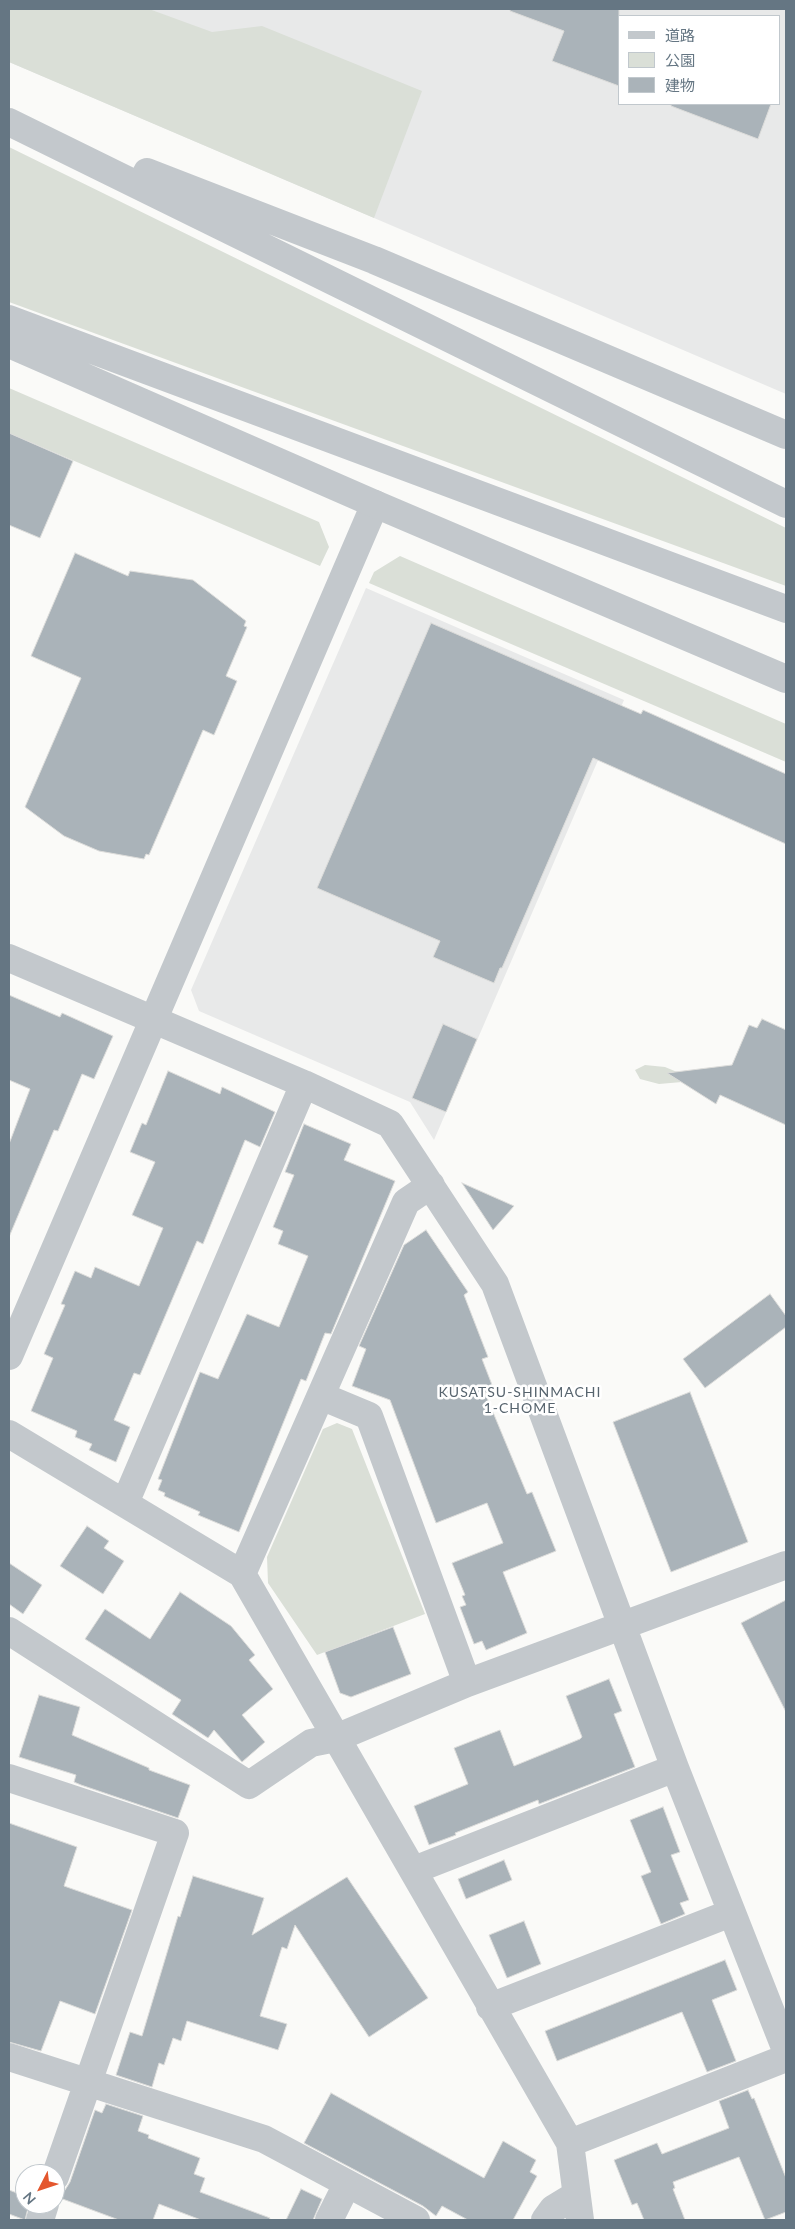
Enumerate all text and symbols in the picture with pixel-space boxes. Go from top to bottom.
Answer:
legend [618,15,780,105]
text: 道路 [665,26,695,44]
text: 公園 [665,51,695,69]
text: 建物 [665,76,695,94]
district label: KUSATSU-SHINMACHI 1-CHOME [436,1384,604,1416]
north arrow [15,2164,65,2214]
text: N [19,2189,39,2208]

